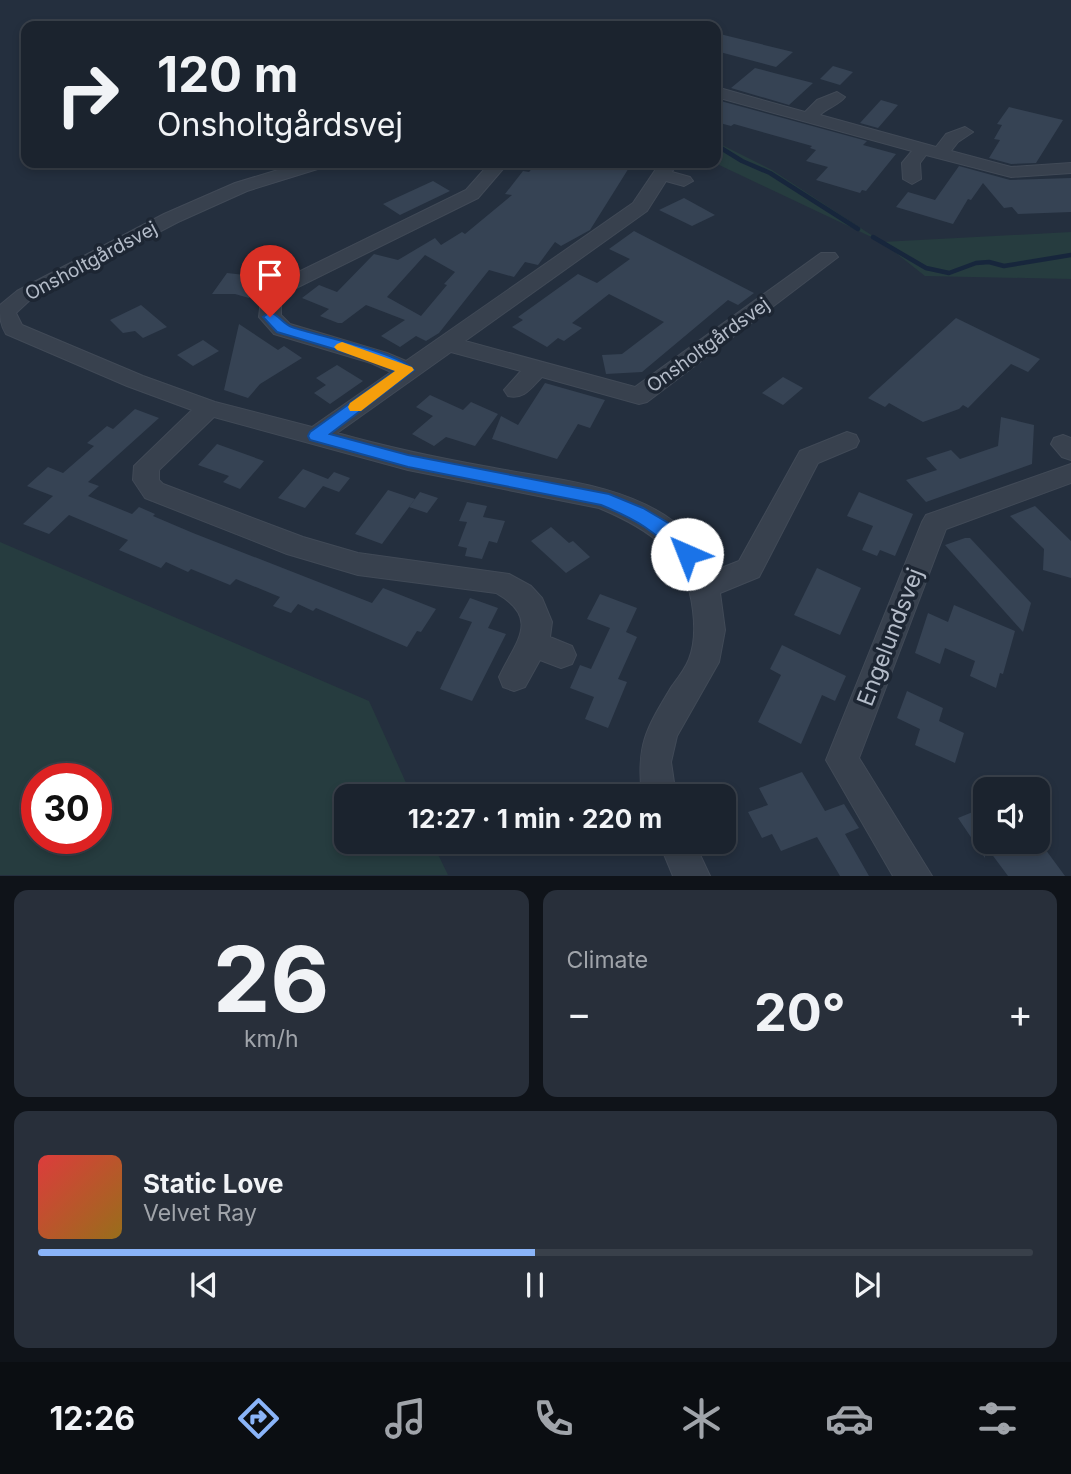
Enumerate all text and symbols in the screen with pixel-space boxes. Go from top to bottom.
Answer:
text: 120 m [157,45,298,104]
icon: right [42,49,133,140]
text: Onsholtgårdsvej [157,105,403,144]
street label: Onsholtgårdsvej [21,217,161,305]
pin [240,245,300,317]
icon: arrive [251,256,289,294]
street label: Onsholtgårdsvej [642,293,774,397]
position arrow [650,517,724,591]
street label: Engelundsvej [851,564,929,710]
speed limit sign: 30 [21,763,112,854]
map controls [973,777,1050,854]
button: sound [973,777,1050,854]
text: 12:27 · 1 min · 220 m [408,803,662,834]
text: 26 [213,924,329,1034]
text: Climate [567,946,648,974]
text: 20° [754,981,846,1044]
text: − [567,990,592,1036]
text: + [1008,990,1033,1036]
text: km/h [244,1025,299,1053]
text: Static Love [143,1168,284,1199]
text: Velvet Ray [143,1199,257,1227]
icon: previous [185,1266,223,1304]
icon: pause [516,1266,554,1304]
icon: next [848,1266,886,1304]
icon: directions [234,1394,283,1443]
icon: music [381,1394,430,1443]
icon: phone [529,1394,578,1443]
icon: climate [677,1394,726,1443]
icon: car [825,1394,874,1443]
icon: filters [973,1394,1022,1443]
text: 12:26 [49,1399,135,1438]

